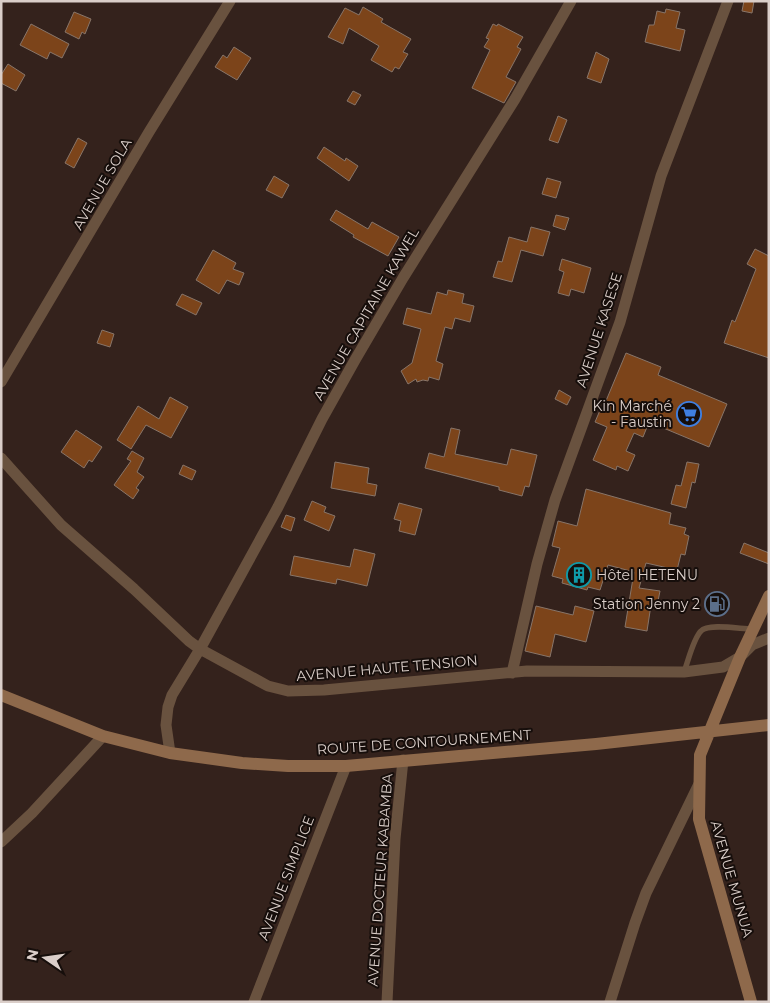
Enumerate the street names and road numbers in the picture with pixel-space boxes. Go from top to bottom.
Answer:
street label: AVENUE SOLA [69,134,136,233]
street label: AVENUE CAPITAINE KAWEL [309,224,423,403]
street label: AVENUE KASESE [572,270,626,390]
street label: AVENUE HAUTE TENSION [296,651,478,685]
street label: ROUTE DE CONTOURNEMENT [316,726,532,758]
street label: AVENUE DOCTEUR KABAMBA [364,772,396,987]
street label: AVENUE SIMPLICE [254,813,318,943]
street label: AVENUE MUNUA [707,818,758,940]

